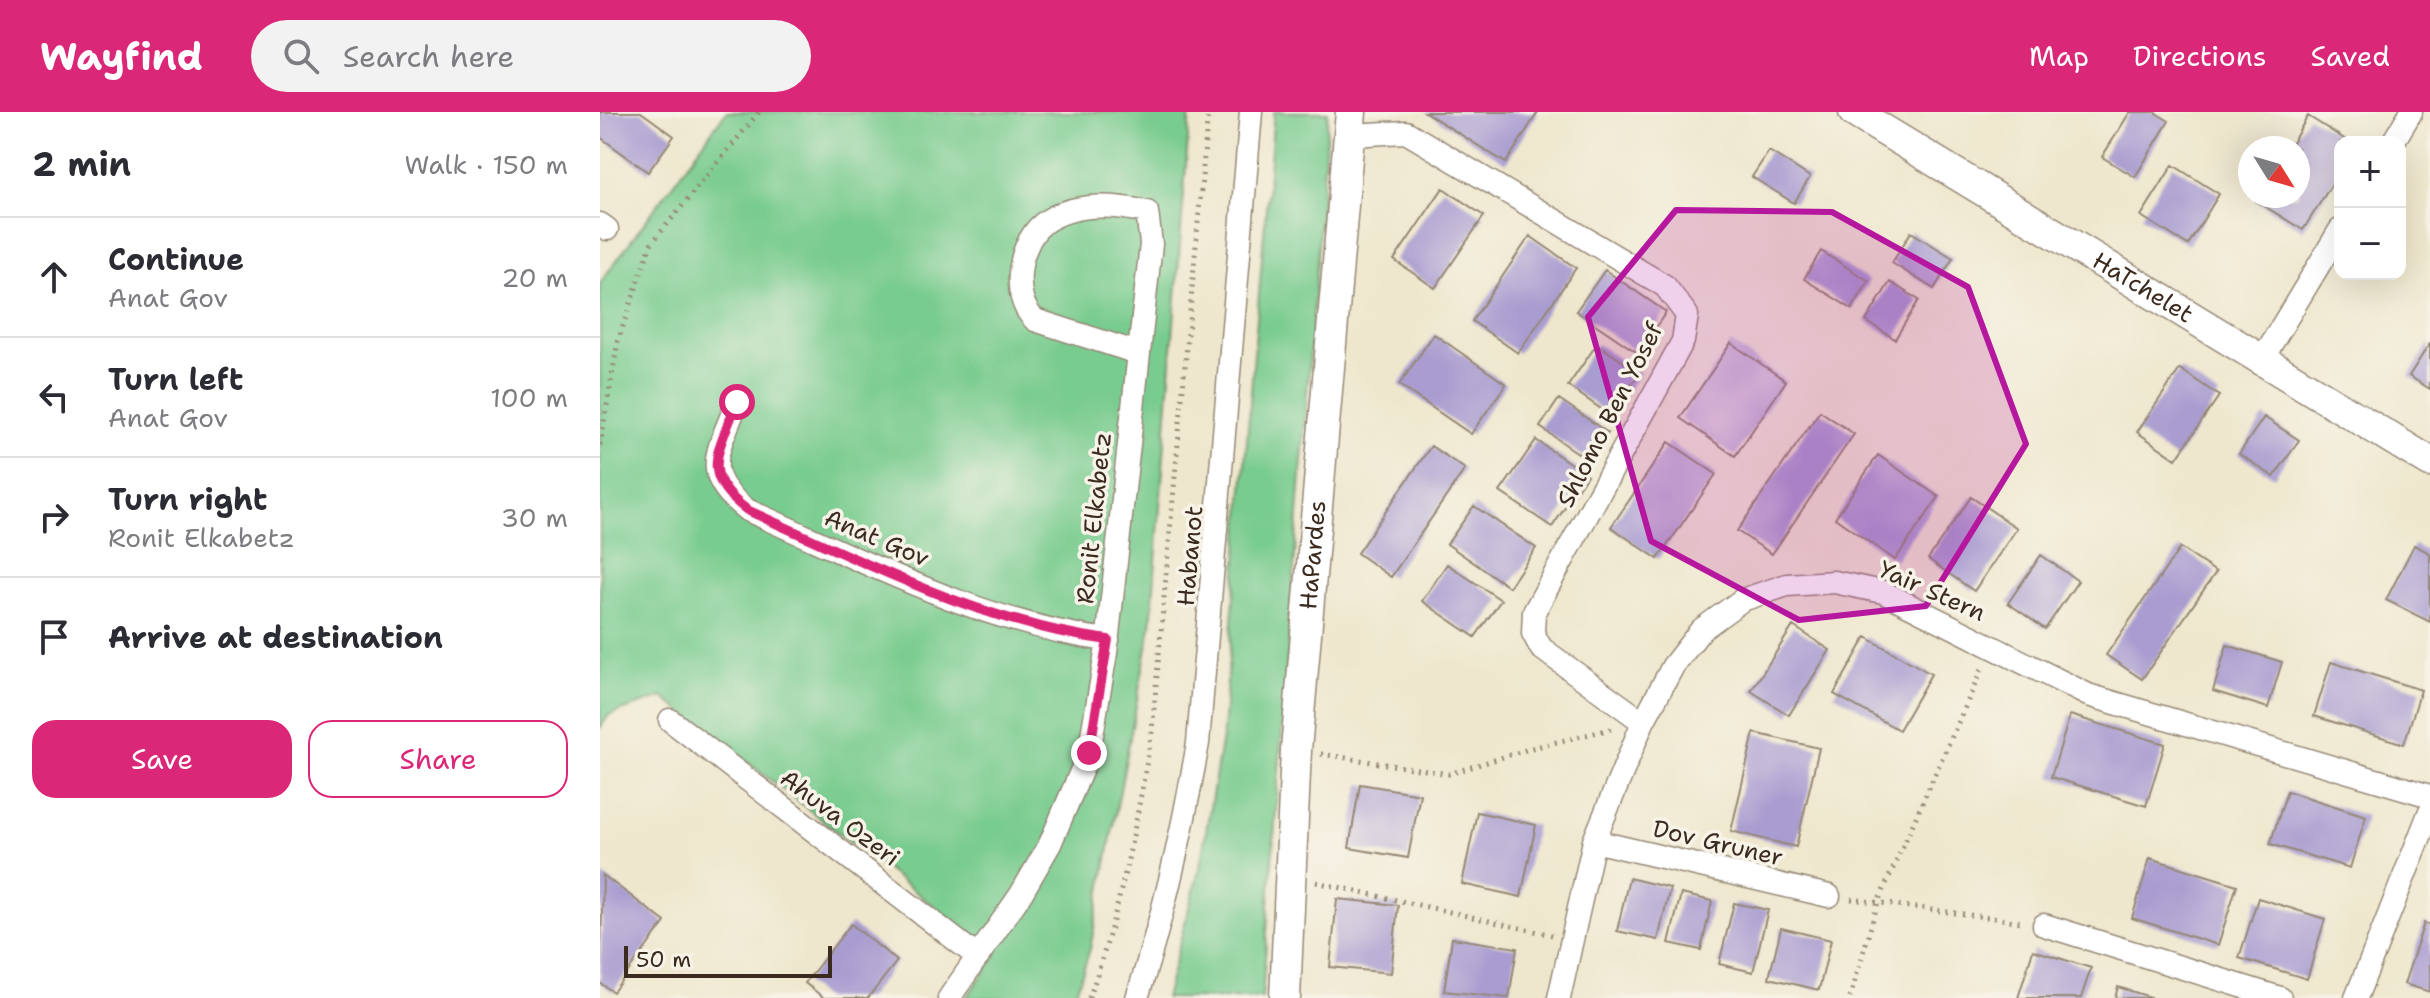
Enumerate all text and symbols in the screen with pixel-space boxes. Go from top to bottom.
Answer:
search box [251,20,811,92]
text: Wayfind [40,31,203,82]
icon: search [279,34,323,78]
text: Search here [343,36,514,77]
text: Map [2029,37,2089,75]
text: Directions [2133,37,2267,75]
text: Saved [2311,37,2390,75]
north arrow [2238,136,2310,208]
map controls [2334,136,2406,280]
button: + [2334,136,2406,208]
text: 2 min [32,141,131,187]
text: Walk · 150 m [405,147,568,182]
button: − [2334,208,2406,280]
text: Continue [108,239,244,280]
street label: HaTchelet [2087,245,2199,330]
icon: ahead [32,255,76,299]
text: 20 m [501,260,568,295]
text: Anat Gov [108,280,228,315]
street label: Shlomo Ben Yosef [1550,316,1671,513]
text: Turn left [108,359,243,400]
icon: left [32,375,76,419]
text: 100 m [490,380,568,415]
route start [719,384,755,420]
text: Anat Gov [108,400,228,435]
street label: Ronit Elkabetz [1069,431,1119,605]
text: Turn right [108,479,267,520]
icon: right [32,495,76,539]
street label: HaPardes [1292,499,1333,611]
text: 30 m [501,500,568,535]
street label: Anat Gov [820,502,934,574]
street label: Habanot [1170,505,1210,607]
text: Ronit Elkabetz [108,520,295,555]
street label: Yair Stern [1874,553,1990,629]
icon: arrive [32,615,76,659]
text: Arrive at destination [108,617,443,658]
button: Save [32,720,292,798]
button: Share [308,720,568,798]
route end [1071,735,1107,771]
street label: Ahuva Ozeri [774,762,906,874]
street label: Dov Gruner [1650,812,1786,874]
scale bar [624,942,832,978]
text: 50 m [636,945,691,974]

